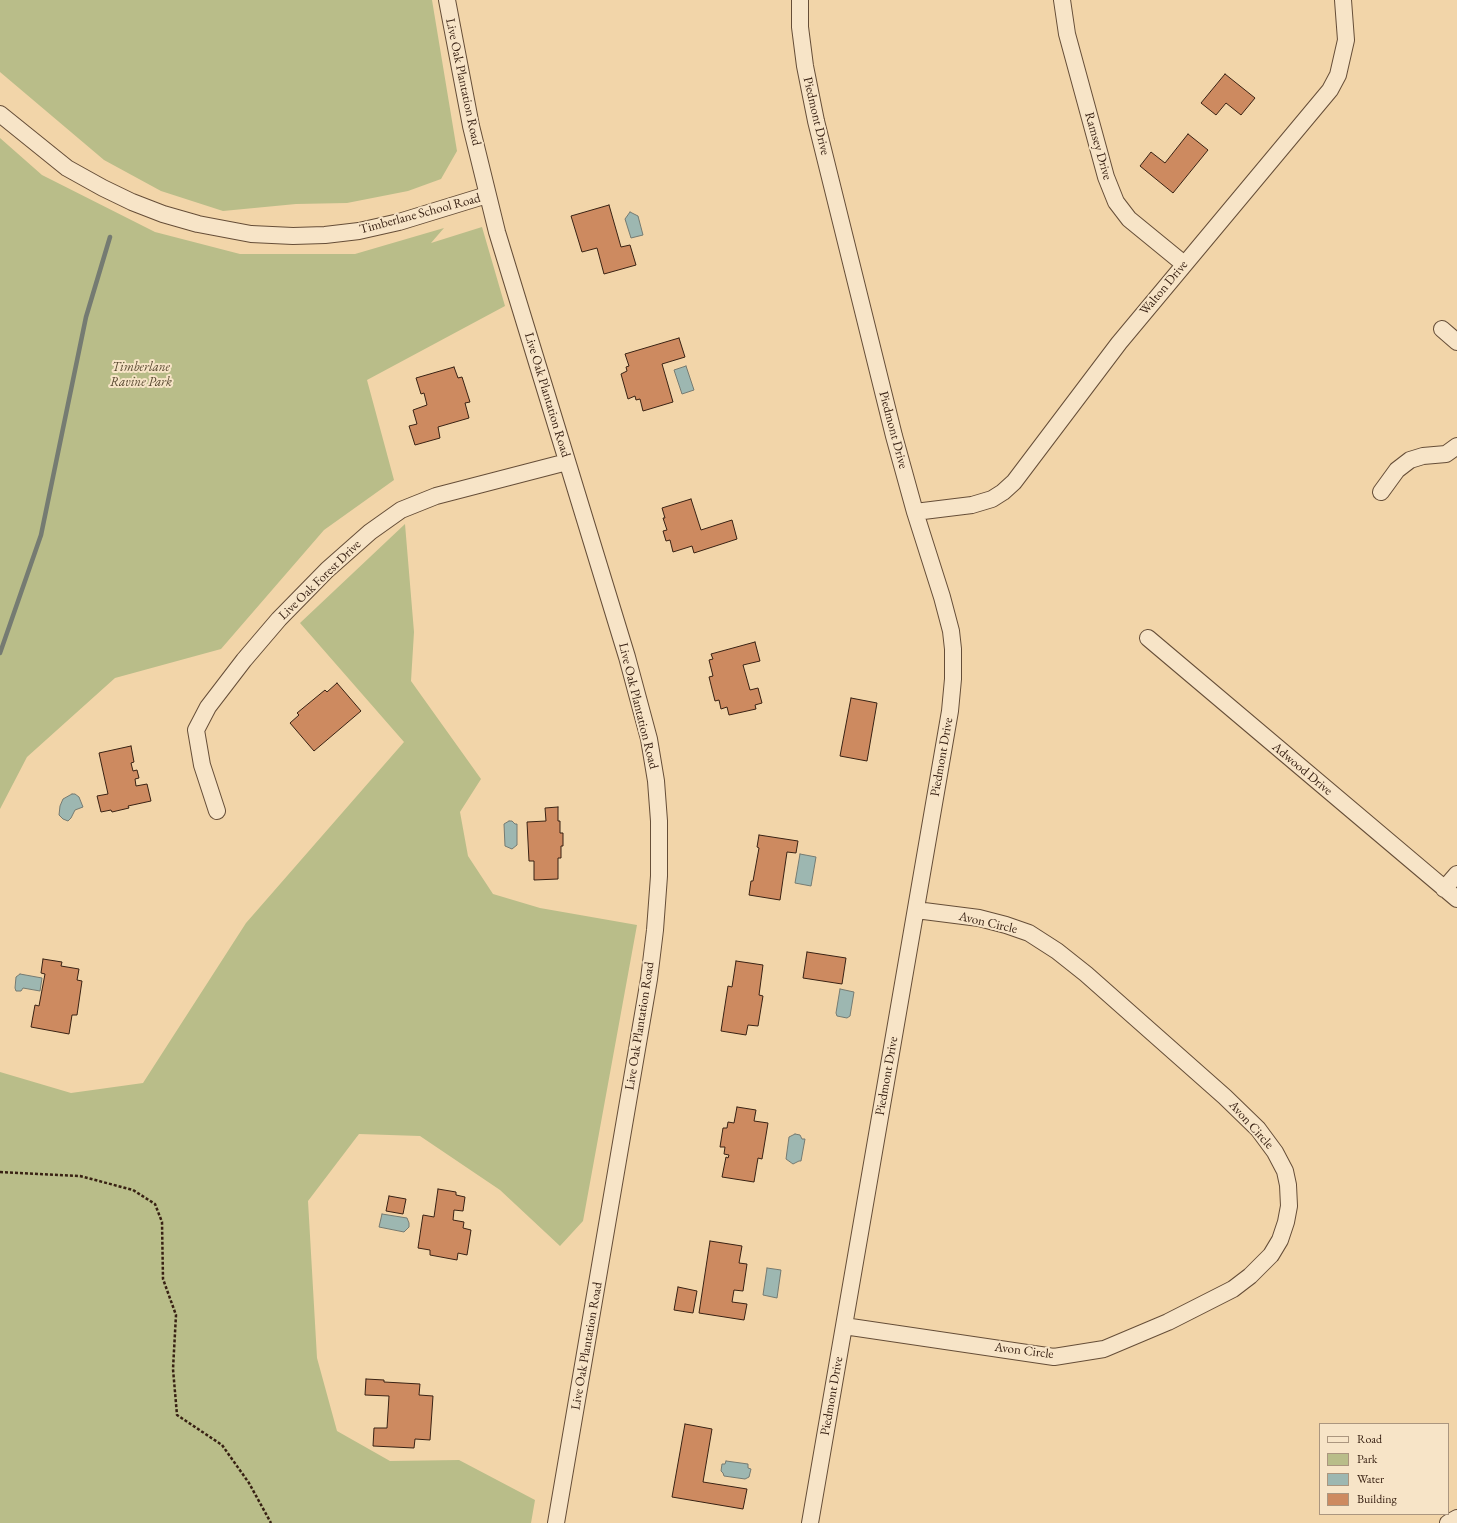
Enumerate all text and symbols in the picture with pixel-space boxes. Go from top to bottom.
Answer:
street label: Live Oak Plantation Road [442,17,484,147]
street label: Piedmont Drive [799,75,833,157]
street label: Ramsey Drive [1081,110,1115,182]
street label: Timberlane School Road [358,190,482,238]
street label: Walton Drive [1137,257,1191,319]
street label: Live Oak Plantation Road [521,331,573,459]
park label: Timberlane Ravine Park [110,359,172,390]
street label: Piedmont Drive [875,389,911,471]
street label: Live Oak Forest Drive [276,537,364,623]
street label: Live Oak Plantation Road [615,641,661,771]
street label: Piedmont Drive [927,716,957,798]
street label: Adwood Drive [1269,739,1335,799]
street label: Avon Circle [957,909,1019,937]
street label: Live Oak Plantation Road [622,961,658,1091]
street label: Piedmont Drive [872,1035,902,1117]
street label: Avon Circle [1225,1098,1277,1152]
street label: Live Oak Plantation Road [568,1281,606,1411]
street label: Avon Circle [993,1340,1055,1362]
street label: Piedmont Drive [817,1355,847,1437]
legend [1319,1423,1449,1515]
text: Road [1357,1431,1382,1447]
text: Park [1357,1451,1377,1467]
text: Water [1357,1471,1384,1487]
text: Building [1357,1491,1397,1507]

